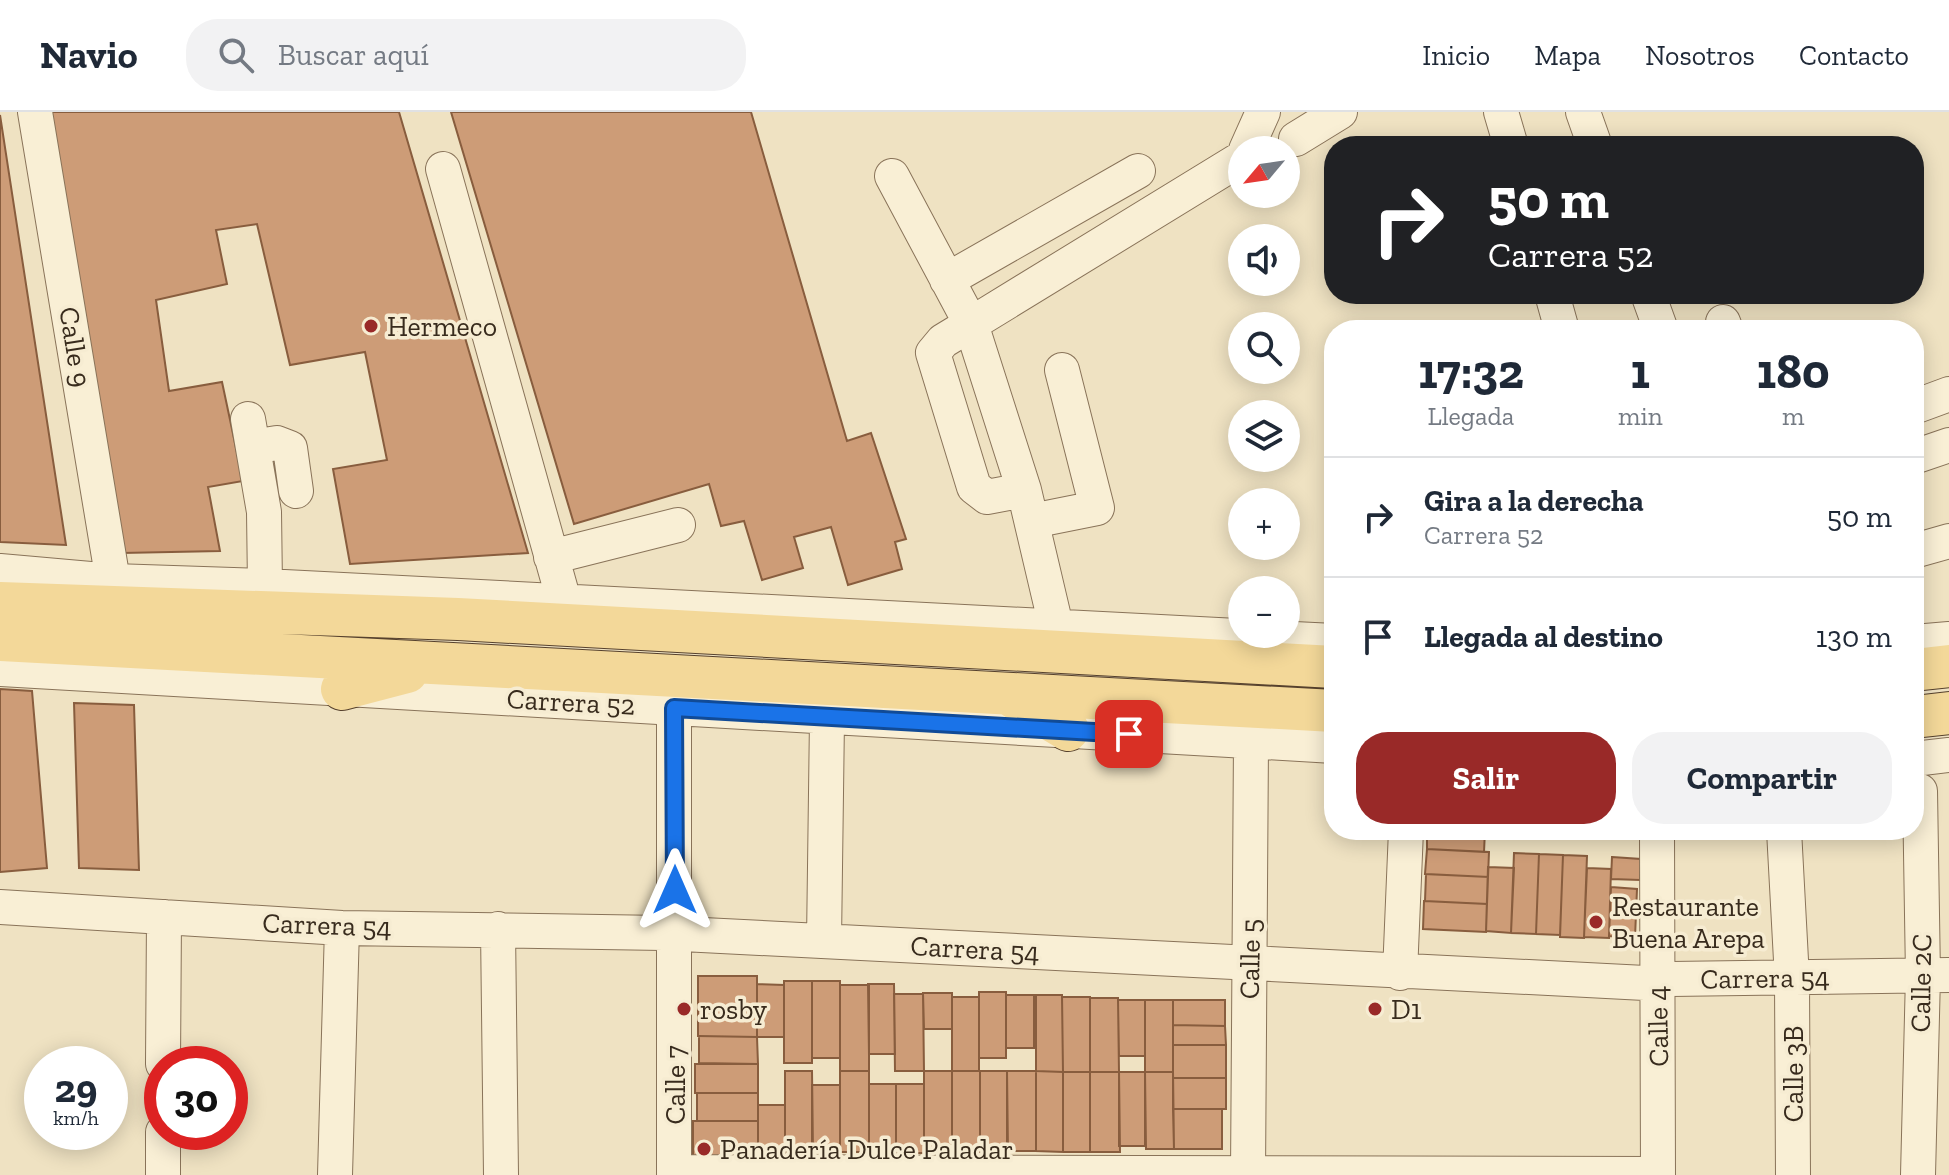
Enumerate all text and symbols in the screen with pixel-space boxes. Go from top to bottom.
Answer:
search box [186,19,746,91]
text: Navio [40,32,138,78]
icon: search [214,33,258,77]
text: Buscar aquí [278,37,429,73]
text: Inicio [1422,39,1490,72]
text: Mapa [1534,39,1601,72]
text: Nosotros [1645,39,1755,72]
text: Contacto [1799,39,1909,72]
north arrow [1228,136,1300,208]
map controls [1228,136,1300,648]
text: 50 m [1488,165,1609,232]
icon: right [1356,168,1460,272]
button: sound [1228,224,1300,296]
text: Carrera 52 [1488,233,1653,276]
street label: Calle 9 [52,304,98,390]
place label: Hermeco [387,310,497,343]
button: search [1228,312,1300,384]
marker: Hermeco [362,317,380,335]
text: 17:32 [1418,343,1524,400]
text: 1 [1631,343,1650,400]
text: 180 [1757,343,1830,400]
button: layers [1228,400,1300,472]
text: Llegada [1427,400,1514,432]
text: min [1618,400,1663,432]
text: m [1782,400,1804,432]
text: Gira a la derecha [1424,483,1644,519]
button: + [1228,488,1300,560]
icon: right [1356,495,1400,539]
text: 50 m [1827,499,1892,535]
text: Carrera 52 [1424,519,1544,551]
button: − [1228,576,1300,648]
icon: arrive [1356,615,1400,659]
text: Llegada al destino [1424,619,1663,655]
text: 130 m [1816,619,1892,655]
street label: Carrera 52 [506,682,636,722]
pin [1095,700,1163,768]
icon: arrive [1107,712,1151,756]
button: Salir [1356,732,1616,824]
button: Compartir [1632,732,1892,824]
position arrow [633,848,717,932]
place label: Restaurante Buena Arepa [1612,890,1765,955]
street label: Carrera 54 [262,906,392,944]
marker: Restaurante Buena Arepa [1587,913,1605,931]
street label: Calle 5 [1233,919,1267,999]
street label: Carrera 54 [910,929,1040,969]
street label: Calle 2C [1904,933,1938,1033]
street label: Carrera 54 [1700,960,1830,996]
street label: Calle 4 [1641,985,1675,1067]
place label: rosby [700,993,768,1026]
place label: D1 [1391,993,1422,1026]
marker: rosby [675,1000,693,1018]
marker: D1 [1366,1000,1384,1018]
street label: Calle 3B [1777,1026,1810,1122]
street label: Calle 7 [659,1045,692,1125]
speed limit sign: 30 [144,1046,248,1150]
text: 29 [55,1064,97,1112]
text: km/h [53,1106,99,1130]
place label: Panadería Dulce Paladar [720,1133,1013,1166]
marker: Panadería Dulce Paladar [695,1140,713,1158]

